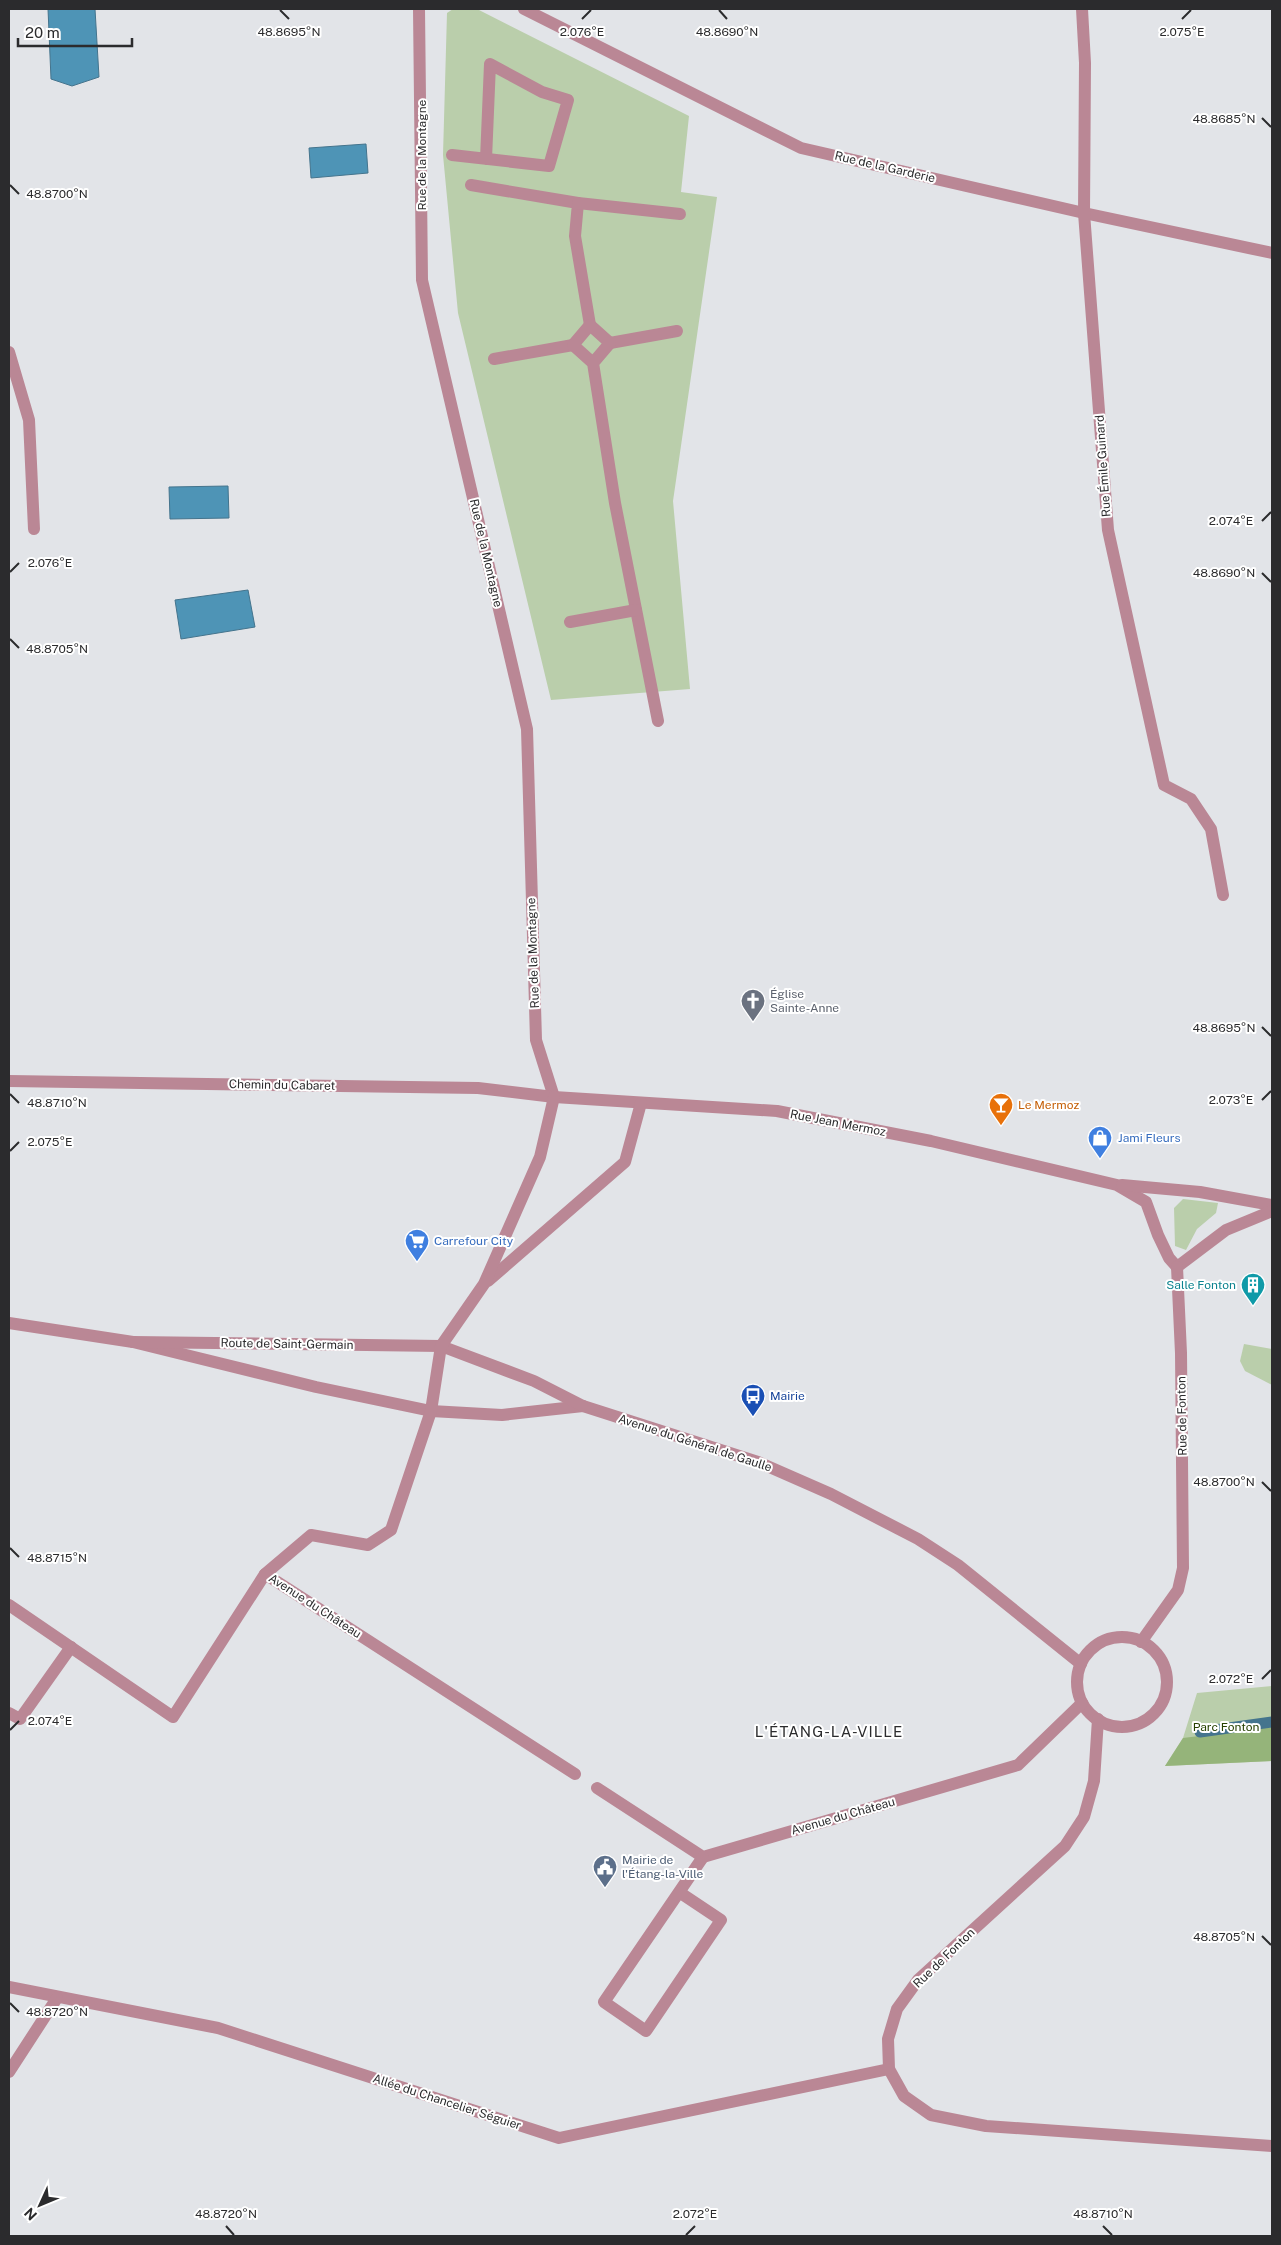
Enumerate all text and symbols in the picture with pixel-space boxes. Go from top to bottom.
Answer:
scale bar [18,15,131,47]
text: 20 m [25,24,60,41]
text: 48.8695°N [258,25,320,39]
text: 2.076°E [560,25,604,39]
text: 48.8690°N [696,25,758,39]
text: 2.075°E [1160,25,1204,39]
street label: Rue de la Montagne [415,99,429,210]
text: 48.8685°N [1192,112,1256,126]
street label: Rue de la Garderie [833,149,937,185]
text: 48.8700°N [26,187,88,201]
street label: Rue Émile Guinard [1092,414,1114,518]
street label: Rue de la Montagne [467,497,505,609]
text: 2.074°E [1209,514,1253,528]
text: 2.076°E [28,556,72,570]
text: 48.8690°N [1193,566,1255,580]
text: 48.8705°N [26,642,88,656]
street label: Rue de la Montagne [524,897,542,1009]
place label: Église Sainte-Anne [770,987,839,1015]
church icon: Église Sainte-Anne [740,988,766,1022]
text: 48.8695°N [1193,1021,1255,1035]
street label: Chemin du Cabaret [229,1077,336,1093]
bar icon: Le Mermoz [988,1092,1014,1126]
text: 2.073°E [1209,1093,1253,1107]
text: 48.8710°N [27,1096,87,1110]
place label: Le Mermoz [1018,1098,1079,1112]
street label: Rue Jean Mermoz [789,1107,887,1139]
shop icon: Jami Fleurs [1087,1125,1113,1159]
place label: Jami Fleurs [1118,1131,1181,1145]
text: 2.075°E [28,1135,72,1149]
supermarket icon: Carrefour City [404,1228,430,1262]
place label: Carrefour City [434,1234,514,1248]
building icon: Salle Fonton [1240,1272,1266,1306]
place label: Salle Fonton [1166,1278,1236,1292]
street label: Route de Saint-Germain [220,1336,354,1352]
street label: Rue de Fonton [1174,1376,1190,1456]
bus stop icon: Mairie [740,1383,766,1417]
place label: Mairie [770,1389,805,1403]
street label: Avenue du Général de Gaulle [616,1412,774,1475]
text: 48.8700°N [1193,1475,1255,1489]
text: 48.8715°N [27,1551,87,1565]
street label: Avenue du Château [266,1571,364,1641]
text: 2.072°E [1209,1672,1253,1686]
text: 2.074°E [28,1714,72,1728]
park label: Parc Fonton [1193,1720,1259,1734]
district label: L'ÉTANG-LA-VILLE [755,1723,903,1740]
street label: Avenue du Château [789,1794,897,1838]
place label: Mairie de l'Étang-la-Ville [622,1853,704,1881]
public building icon: Mairie de l'Étang-la-Ville [592,1854,618,1888]
street label: Rue de Fonton [910,1925,978,1991]
text: 48.8705°N [1193,1930,1255,1944]
text: 48.8720°N [26,2005,88,2019]
street label: Allée du Chancelier Séguier [371,2071,523,2133]
north arrow [15,2180,65,2230]
text: N [21,2205,40,2224]
text: 48.8720°N [195,2207,257,2221]
text: 2.072°E [673,2207,717,2221]
text: 48.8710°N [1073,2207,1133,2221]

